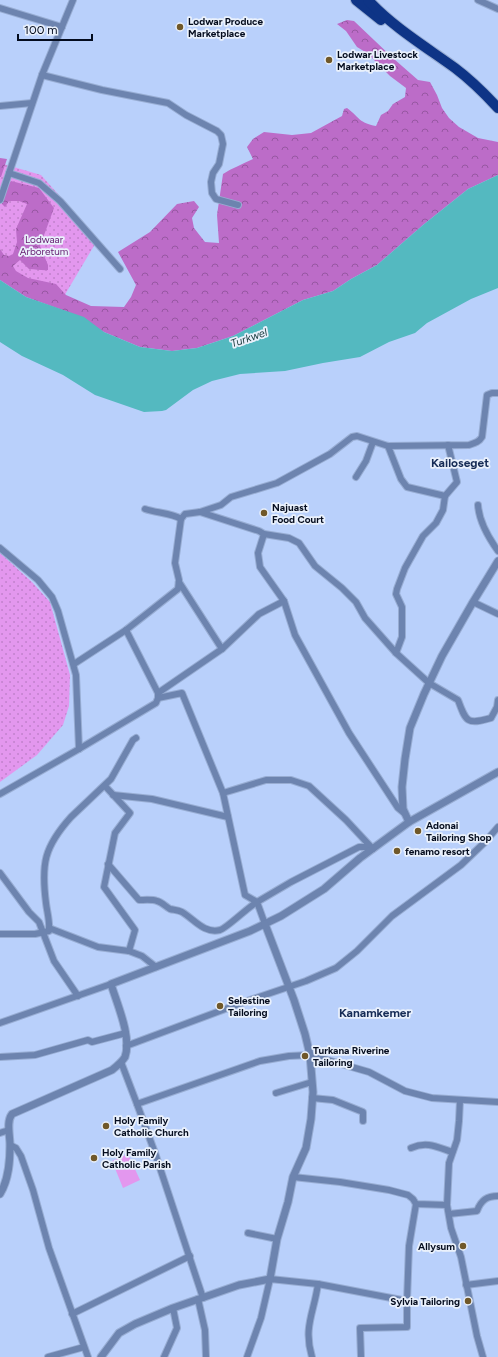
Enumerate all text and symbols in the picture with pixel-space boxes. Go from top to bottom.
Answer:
place label: Lodwar Produce Marketplace [188,15,264,40]
scale bar [18,16,92,42]
marker: Lodwar Produce Marketplace [175,22,185,32]
text: 100 m [24,23,58,37]
place label: Lodwar Livestock Marketplace [337,48,419,73]
marker: Lodwar Livestock Marketplace [324,55,334,65]
park label: Lodwaar Arboretum [20,233,68,258]
water label: Turkwel [229,326,269,350]
district label: Kailoseget [431,456,489,470]
place label: Najuast Food Court [272,501,324,526]
marker: Najuast Food Court [259,508,269,518]
place label: Adonai Tailoring Shop [426,819,491,844]
marker: Adonai Tailoring Shop [413,826,423,836]
place label: fenamo resort [405,845,470,858]
marker: fenamo resort [392,846,402,856]
place label: Selestine Tailoring [228,994,271,1019]
marker: Selestine Tailoring [215,1001,225,1011]
district label: Kanamkemer [339,1006,412,1020]
place label: Turkana Riverine Tailoring [313,1044,390,1069]
marker: Turkana Riverine Tailoring [300,1051,310,1061]
place label: Holy Family Catholic Church [114,1114,189,1139]
marker: Holy Family Catholic Church [101,1121,111,1131]
place label: Holy Family Catholic Parish [102,1146,171,1171]
marker: Holy Family Catholic Parish [89,1153,99,1163]
place label: Allysum [418,1240,455,1253]
marker: Allysum [458,1241,468,1251]
place label: Sylvia Tailoring [390,1295,460,1308]
marker: Sylvia Tailoring [463,1296,473,1306]

